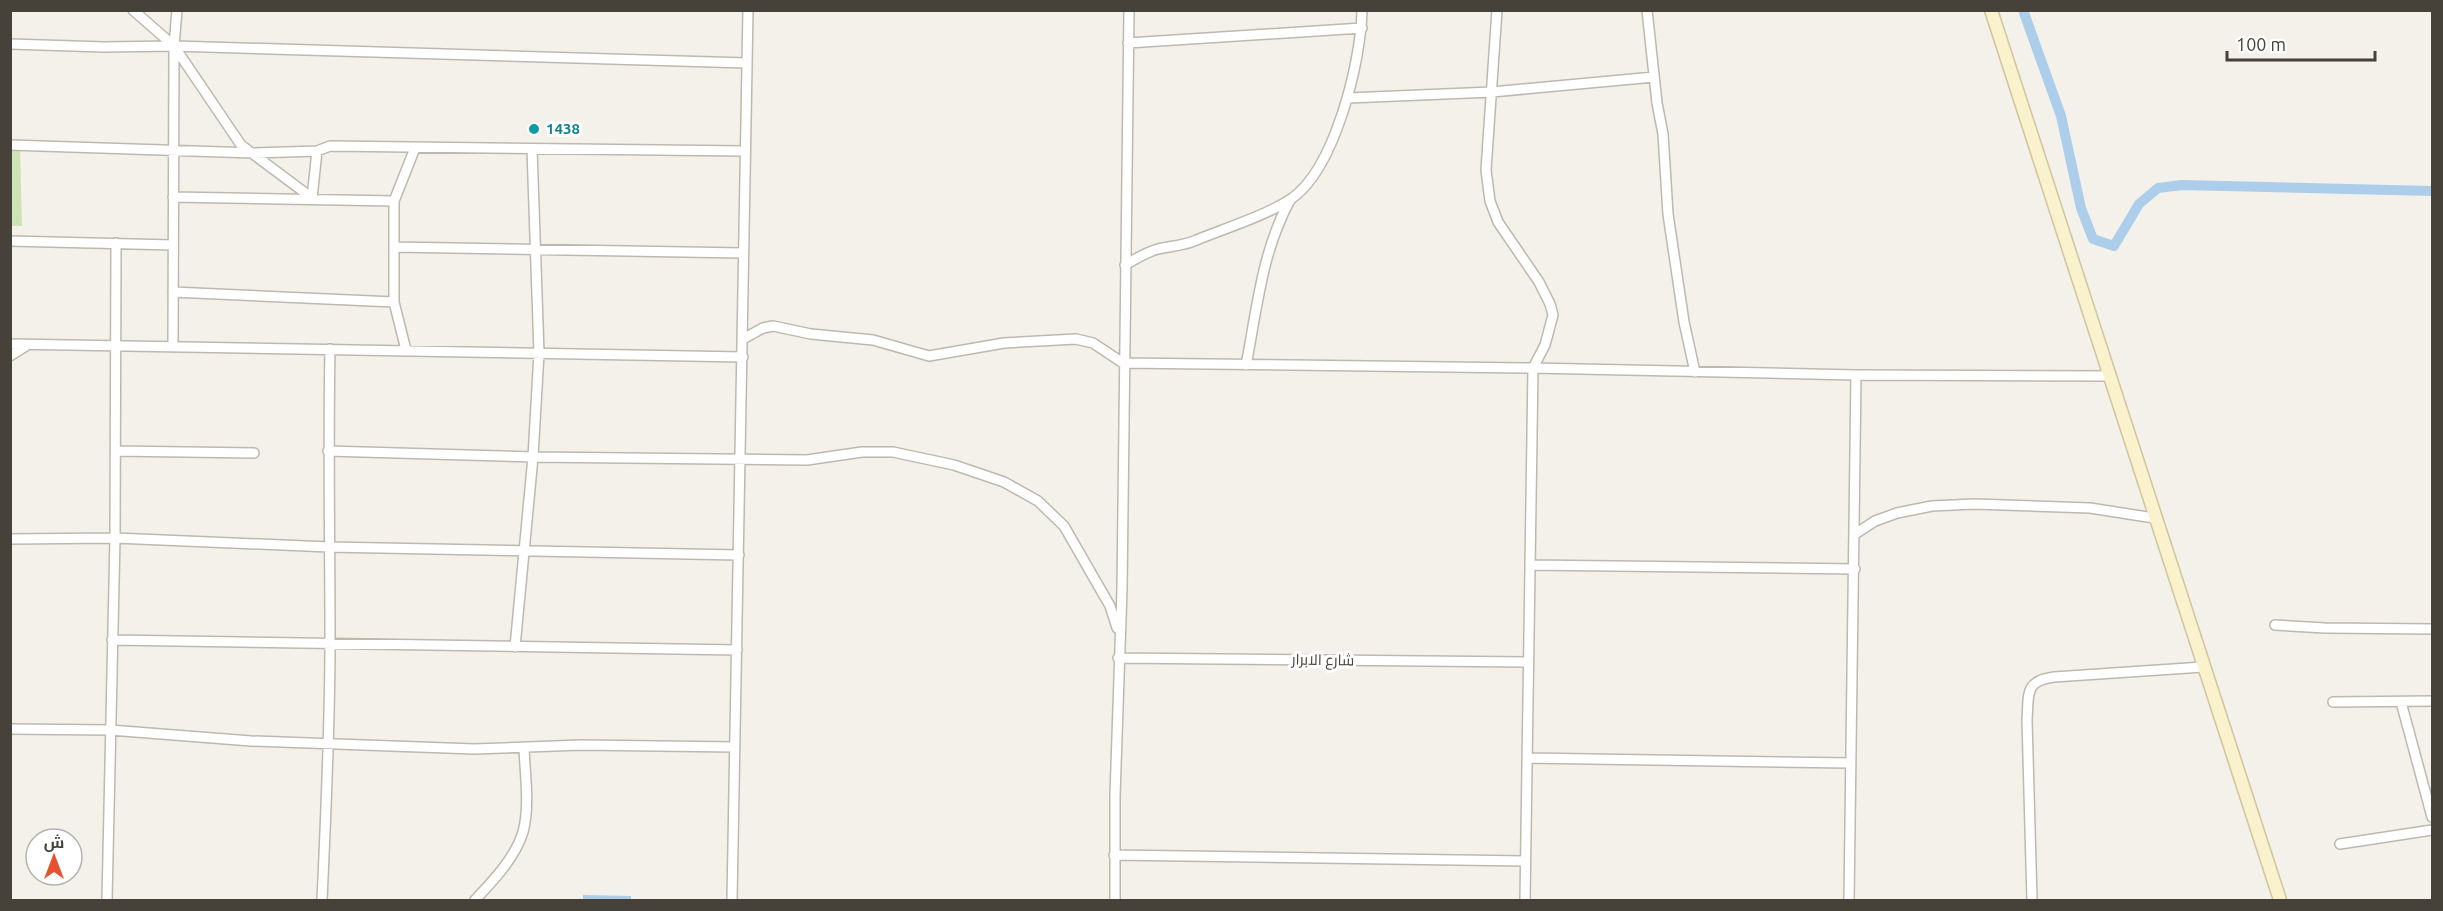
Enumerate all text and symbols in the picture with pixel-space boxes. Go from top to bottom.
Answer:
scale bar [2227,24,2376,62]
text: 100 m [2236,34,2286,54]
place label: 1438 [546,120,580,137]
marker: 1438 [527,122,541,136]
street label: شارع الابرار [1290,650,1354,672]
north arrow [24,827,84,887]
text: ش [44,833,64,852]

